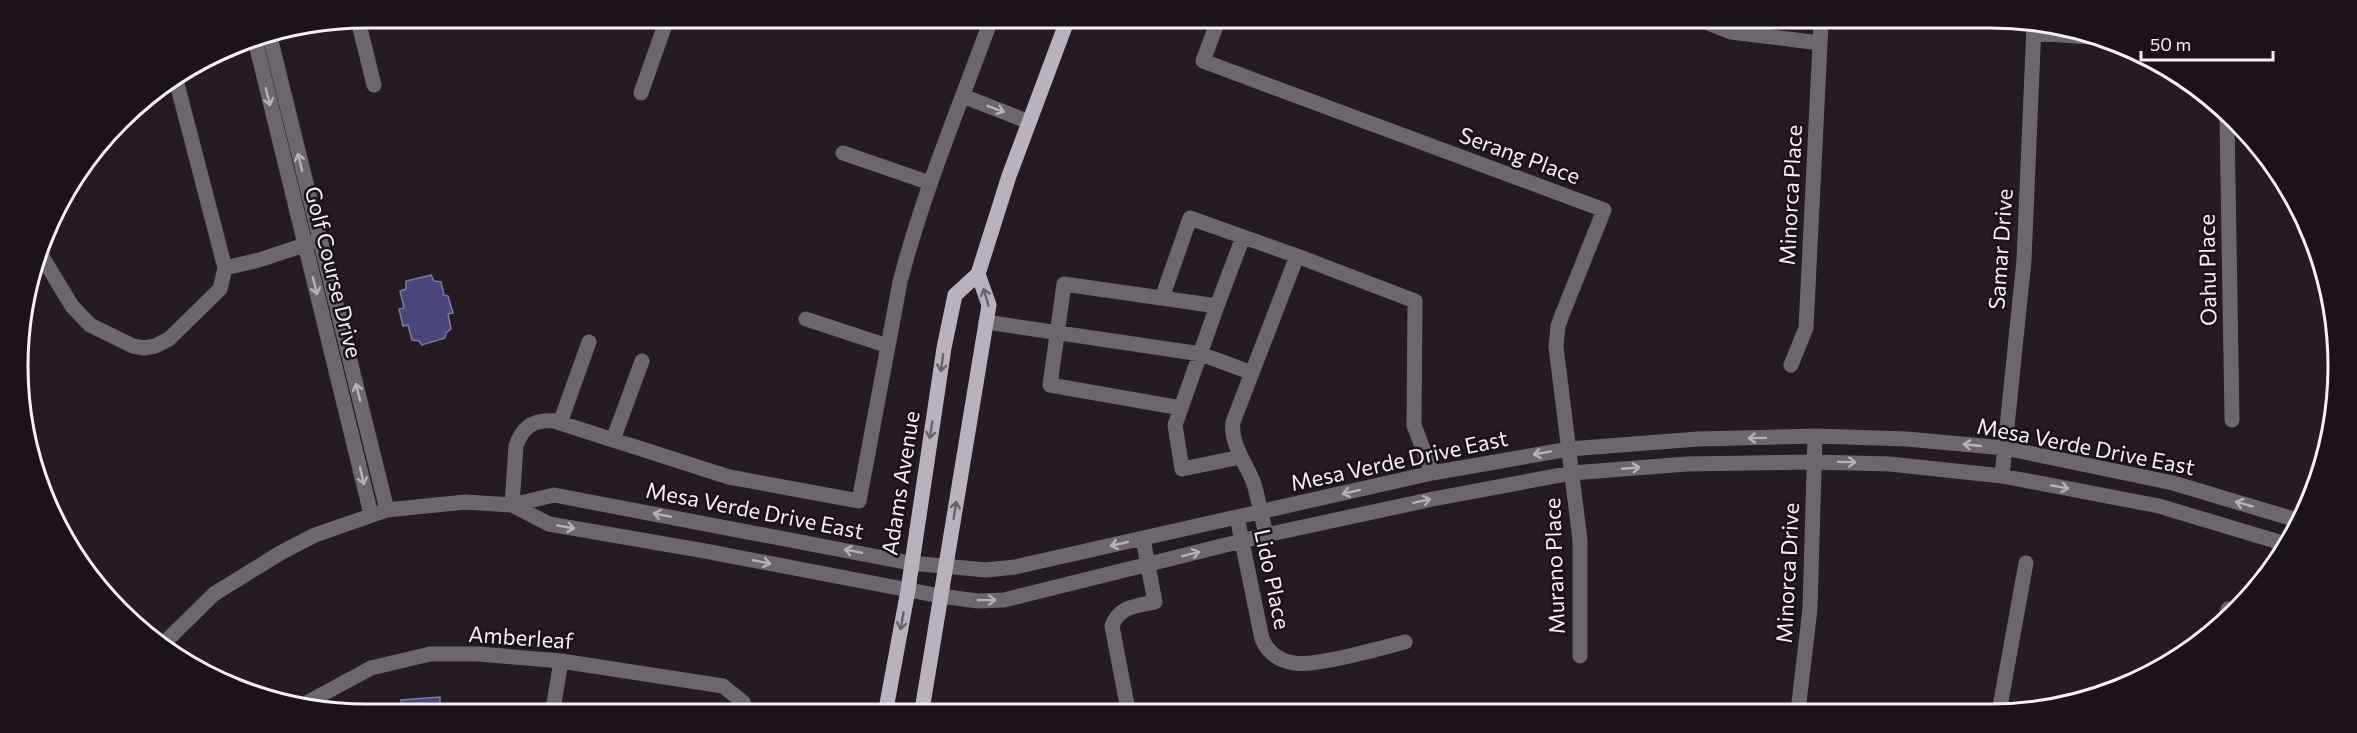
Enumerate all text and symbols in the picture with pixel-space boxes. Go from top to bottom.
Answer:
scale bar [2141,24,2273,62]
text: 50 m [2150,33,2191,55]
one-way arrow [263,87,275,106]
one-way arrow [986,104,1005,115]
street label: Serang Place [1456,121,1584,189]
street label: Minorca Place [1773,124,1807,266]
one-way arrow [293,153,305,172]
street label: Golf Course Drive [300,184,368,360]
street label: Samar Drive [1982,188,2018,310]
street label: Oahu Place [2193,214,2221,326]
one-way arrow [309,277,321,296]
one-way arrow [980,288,991,307]
one-way arrow [936,352,947,372]
one-way arrow [351,383,363,402]
street label: Adams Avenue [875,409,925,557]
street label: Mesa Verde Drive East [1975,412,2197,480]
one-way arrow [926,420,937,440]
street label: Mesa Verde Drive East [1288,424,1510,496]
one-way arrow [1747,432,1767,443]
one-way arrow [1962,439,1982,450]
one-way arrow [1532,448,1552,459]
one-way arrow [1836,457,1856,468]
one-way arrow [1620,463,1640,474]
one-way arrow [356,466,368,485]
street label: Mesa Verde Drive East [644,476,866,544]
one-way arrow [2050,482,2069,493]
one-way arrow [1341,487,1360,499]
one-way arrow [1412,495,1432,506]
street label: Murano Place [1538,497,1570,635]
one-way arrow [2235,498,2254,509]
one-way arrow [949,500,960,520]
street label: Minorca Drive [1770,502,1804,644]
one-way arrow [652,509,672,520]
one-way arrow [556,522,575,533]
street label: Lido Place [1249,526,1297,632]
one-way arrow [1110,539,1130,550]
one-way arrow [844,545,864,556]
one-way arrow [1182,547,1201,559]
one-way arrow [752,557,771,568]
one-way arrow [976,595,996,606]
one-way arrow [896,610,907,630]
street label: Amberleaf [468,620,575,654]

